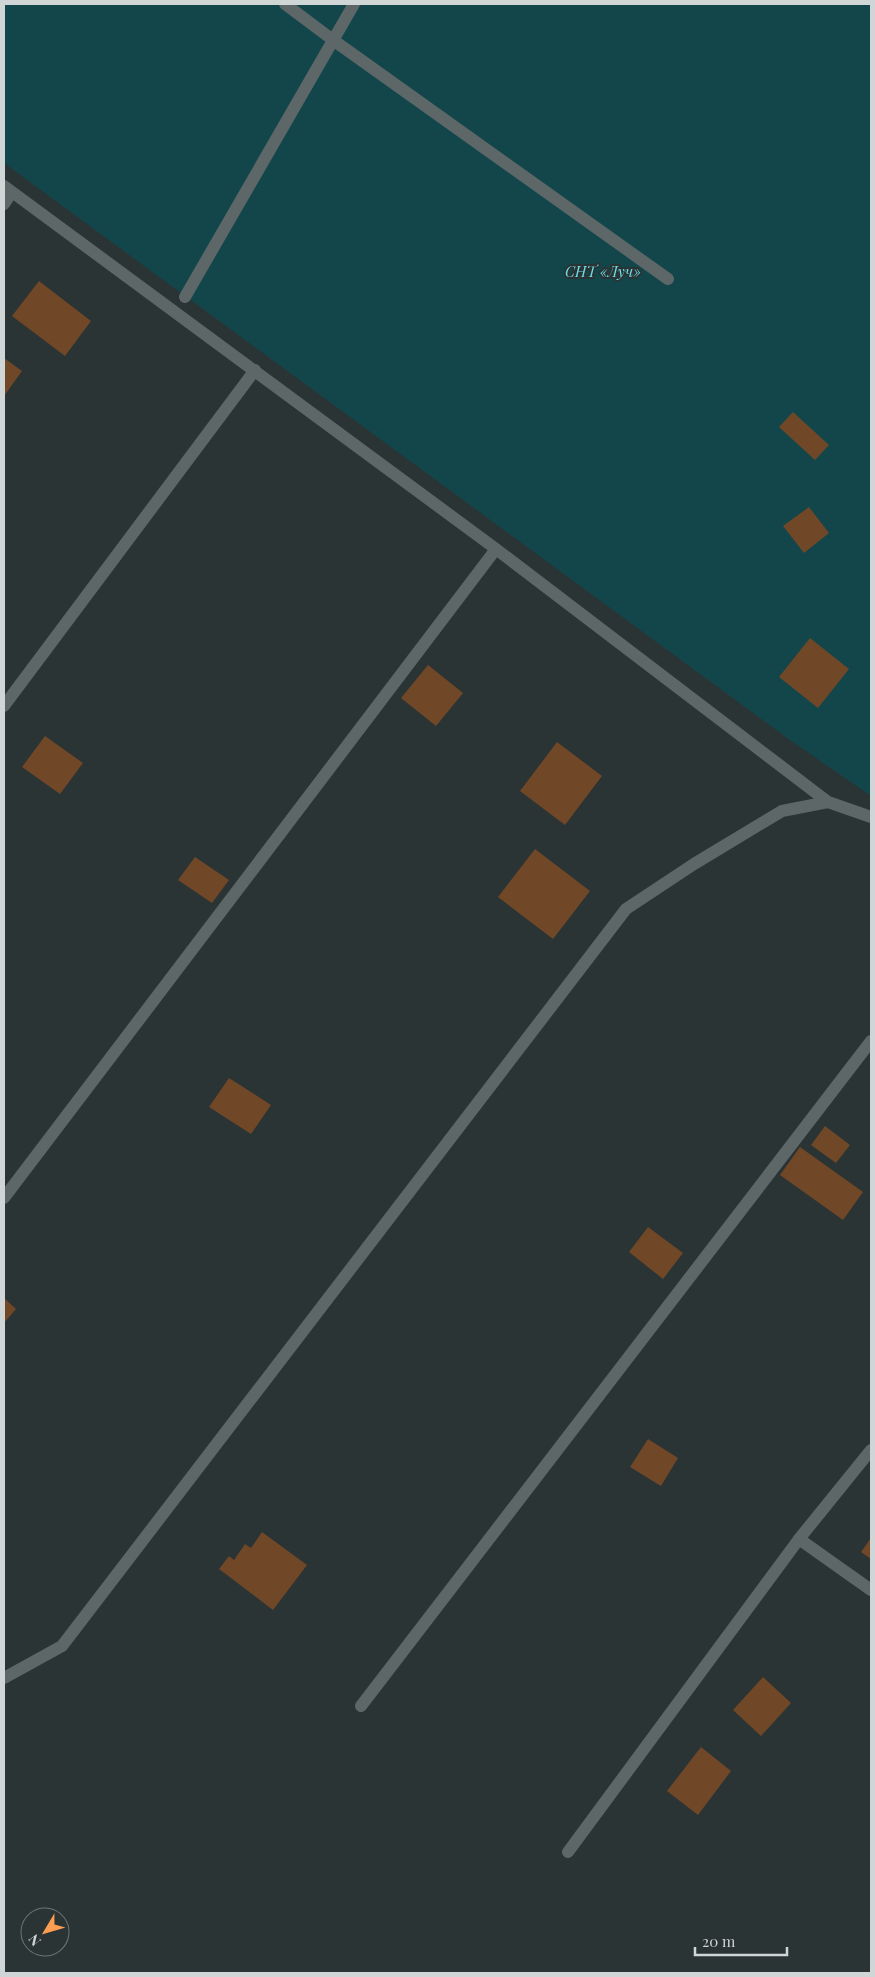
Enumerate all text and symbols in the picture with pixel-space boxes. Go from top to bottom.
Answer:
park label: СНТ «Луч» [565,261,641,281]
north arrow [20,1907,70,1957]
scale bar [695,1924,788,1956]
text: N [24,1930,45,1950]
text: 20 m [702,1931,736,1951]

